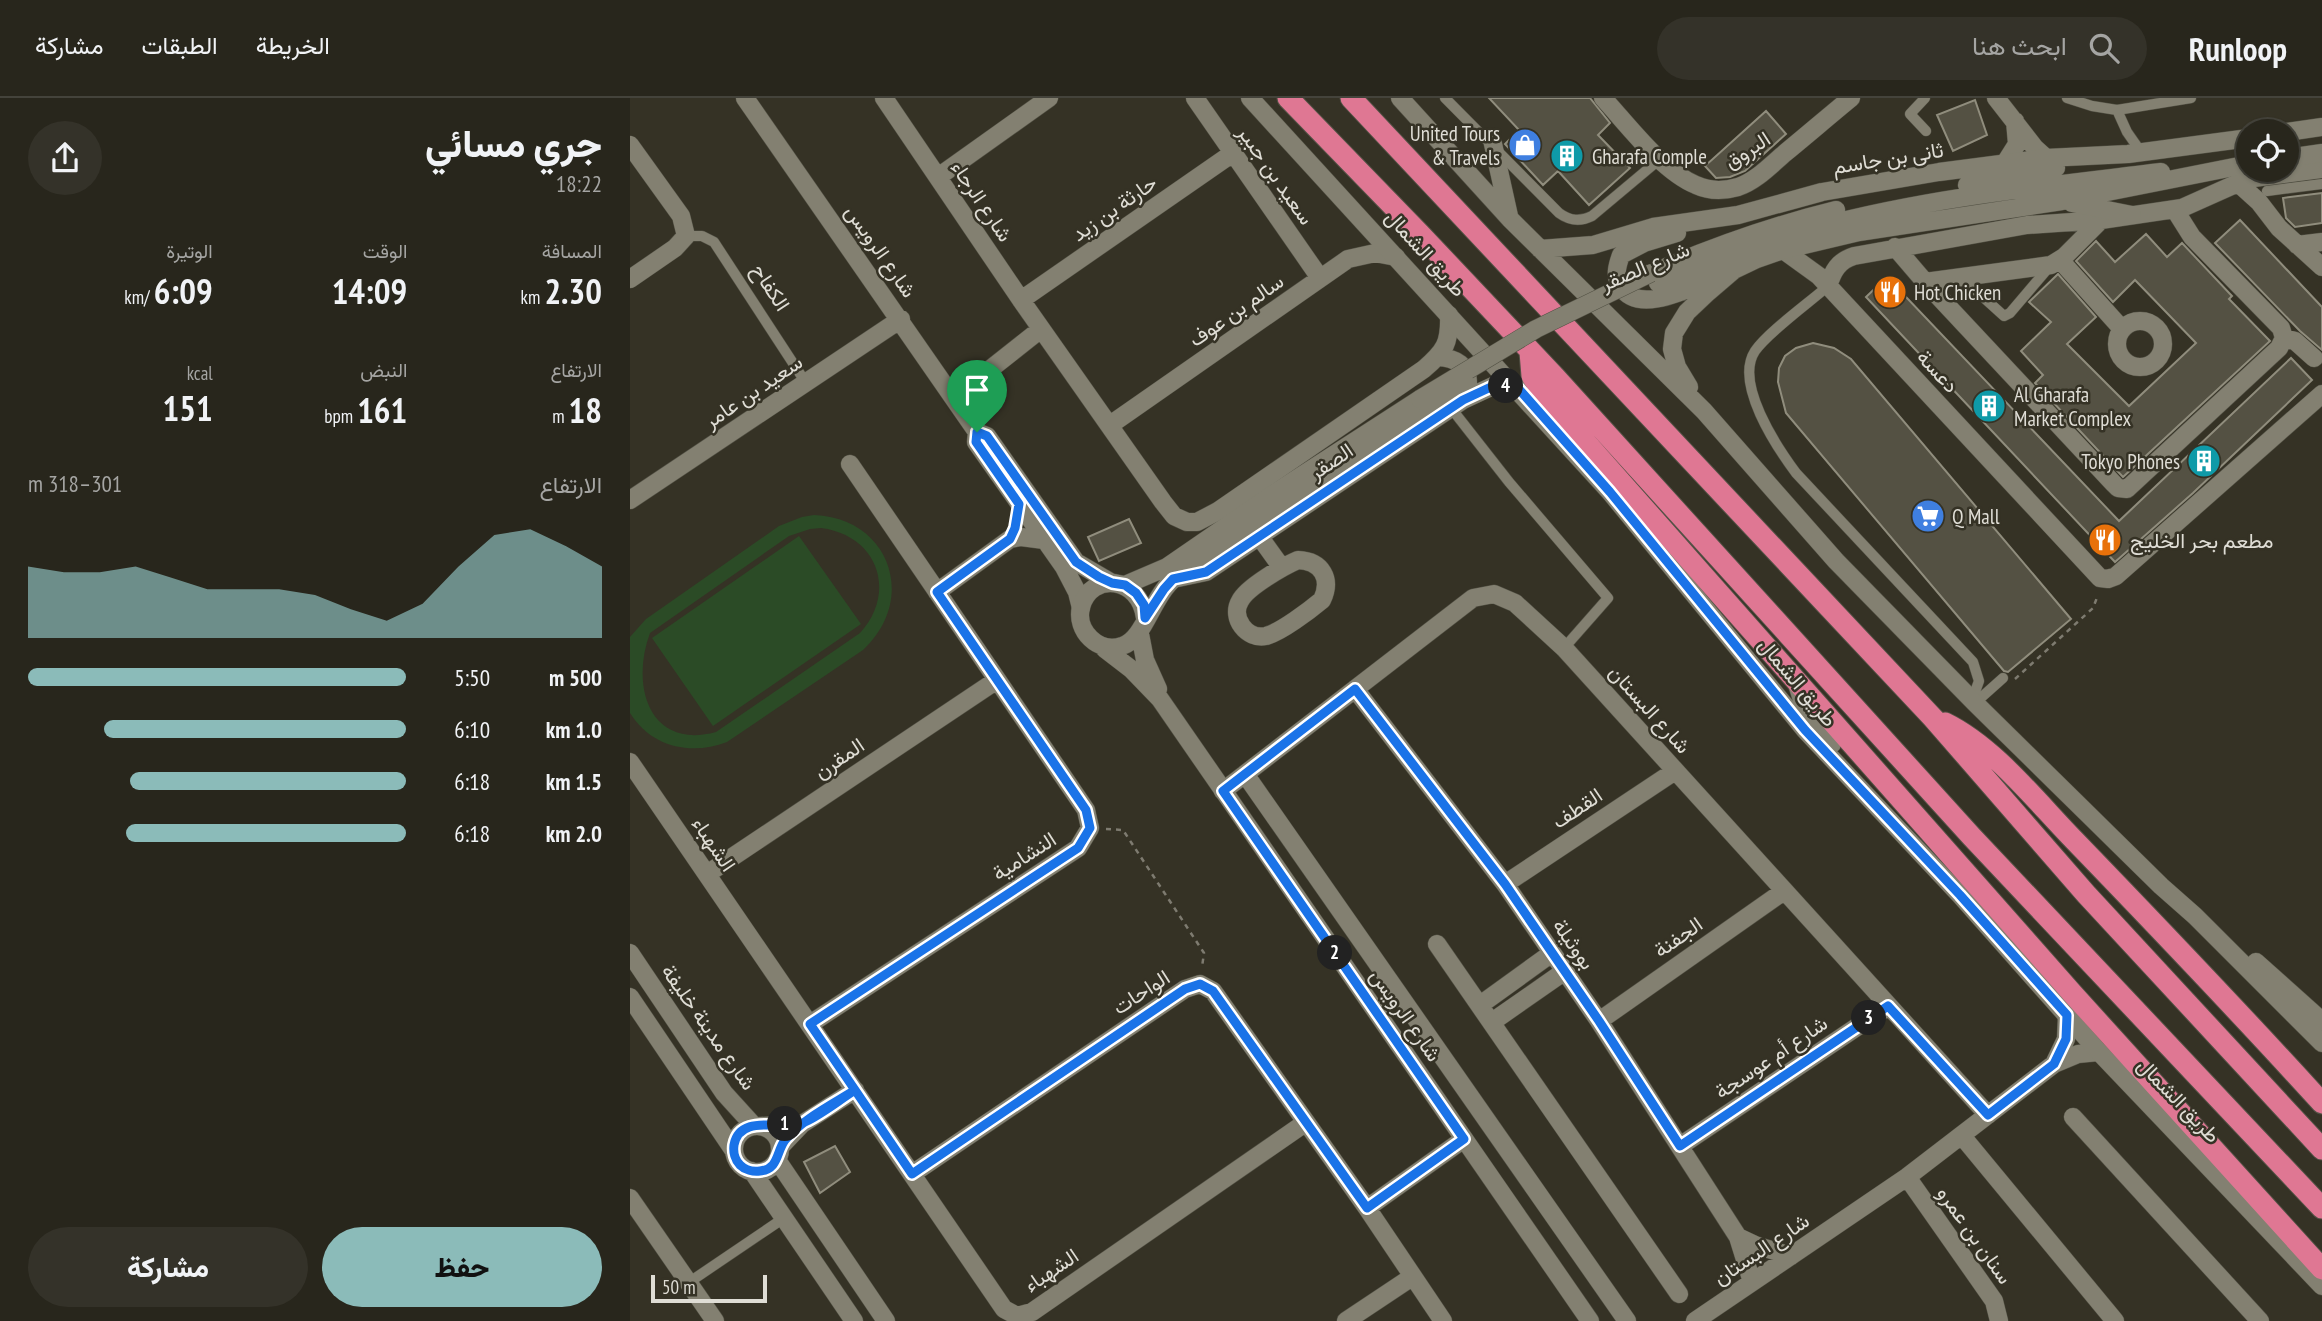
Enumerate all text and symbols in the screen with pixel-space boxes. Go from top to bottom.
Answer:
search box [1657,17,2147,80]
text: Runloop [2189,27,2287,70]
text: ابحث هنا [1972,29,2067,62]
icon: search [2085,29,2123,67]
text: مشاركة [35,30,103,61]
text: الطبقات [141,30,218,61]
text: الخريطة [256,30,330,61]
text: جري مسائي [425,118,602,167]
street label: سعيد بن جبير [1231,119,1320,230]
map controls [2236,119,2299,182]
button: locate [2236,119,2299,182]
place label: United Tours & Travels [1410,120,1500,171]
button: share [28,121,102,195]
street label: البروق [1719,125,1775,175]
shop icon: United Tours & Travels [1506,126,1544,164]
street label: ثانى بن جاسم [1831,136,1945,181]
building icon: Gharafa Comple [1548,137,1586,175]
place label: Gharafa Comple [1592,143,1707,170]
street label: شارع الرجاء [944,155,1019,247]
text: 18:22 [556,169,602,198]
street label: حارثة بن زيد [1066,169,1162,247]
street label: شارع الرويس [838,199,923,303]
street label: طريق الشمال [1380,204,1472,302]
street label: شارع الصقر [1595,235,1694,298]
text: الوتيرة [166,239,213,263]
text: الوقت [363,239,407,263]
text: المسافة [542,239,602,263]
street label: الكفاح [745,258,796,317]
street label: سالم بن عوف [1183,267,1289,353]
text: 6:09 [154,268,213,314]
text: 14:09 [332,268,407,314]
text: 2.30 [544,268,602,314]
restaurant icon: Hot Chicken [1871,273,1909,311]
place label: Hot Chicken [1914,279,2001,306]
text: /km [124,285,154,309]
text: km [521,285,544,309]
street label: دعسة [1911,344,1965,398]
street label: سعيد بن عامر [698,348,808,434]
text: النبض [360,358,407,382]
text: الارتفاع [550,358,602,382]
pin [947,360,1007,432]
text: kcal [187,361,213,385]
pin: 4 [1488,368,1524,404]
icon: arrive [958,371,996,409]
text: 4 [1501,373,1510,397]
place label: Al Gharafa Market Complex [2014,381,2131,432]
text: 151 [162,385,213,431]
text: 161 [357,387,407,433]
text: 18 [569,387,602,433]
building icon: Al Gharafa Market Complex [1970,387,2008,425]
text: bpm [324,404,357,428]
text: m [552,404,569,428]
street label: الصقر [1303,437,1358,486]
building icon: Tokyo Phones [2185,442,2223,480]
place label: Tokyo Phones [2081,448,2180,475]
text: 301–318 m [28,469,122,498]
text: الارتفاع [540,470,602,499]
supermarket icon: Q Mall [1909,497,1947,535]
place label: Q Mall [1952,503,2000,530]
restaurant icon: مطعم بحر الخليج [2086,521,2124,559]
place label: مطعم بحر الخليج [2130,527,2273,555]
street label: طريق الشمال [1753,632,1843,732]
street label: شارع البستان [1602,659,1697,760]
text: 5:50 [454,663,490,692]
text: 500 m [549,663,602,692]
text: 6:10 [454,715,490,744]
text: 1.0 km [546,715,602,744]
street label: المقرن [809,731,869,785]
text: 6:18 [454,767,490,796]
text: 1.5 km [546,767,602,796]
street label: القطف [1547,781,1607,835]
street label: الشهباء [686,811,742,877]
text: 6:18 [454,819,490,848]
text: 2.0 km [546,819,602,848]
street label: النشامية [987,825,1061,887]
street label: الجفنة [1648,911,1708,963]
street label: بووثيلة [1547,913,1601,975]
pin: 2 [1318,936,1352,970]
text: 2 [1330,940,1339,964]
street label: شارع مدينة خليفة [655,959,762,1096]
street label: شارع الرويس [1363,963,1448,1067]
street label: الواحات [1107,964,1175,1020]
pin: 3 [1852,1000,1886,1035]
text: 3 [1864,1005,1873,1029]
street label: شارع أم عوسجة [1709,1009,1833,1106]
street label: طريق الشمال [2132,1052,2226,1148]
pin: 1 [768,1107,802,1142]
text: 1 [780,1111,789,1135]
street label: سنان بن عمرو [1931,1181,2019,1289]
street label: شارع البستان [1708,1207,1815,1292]
button: مشاركة [28,1227,308,1307]
button: حفظ [322,1227,602,1307]
street label: الشهباء [1018,1242,1084,1298]
scale bar [651,1272,766,1304]
text: 50 m [662,1275,696,1299]

